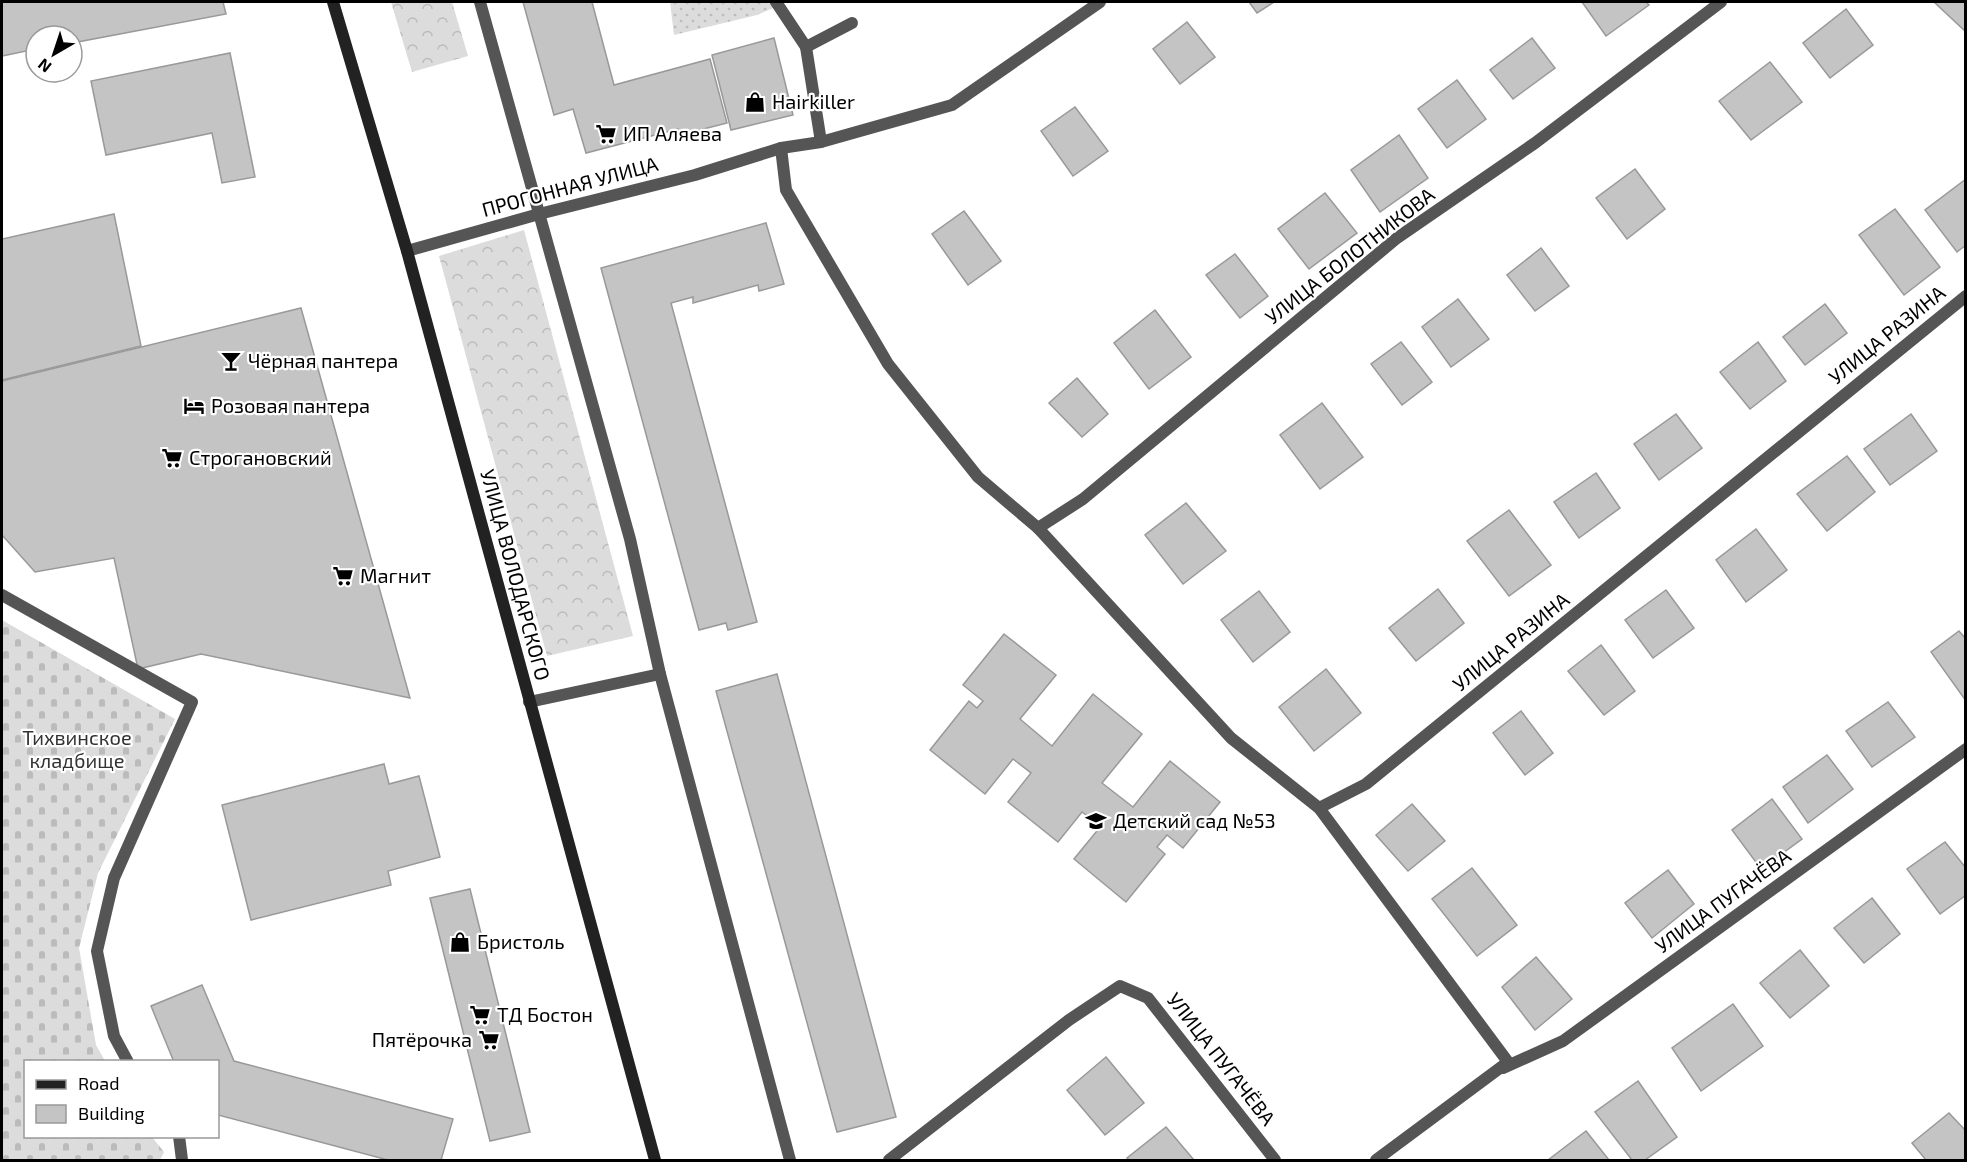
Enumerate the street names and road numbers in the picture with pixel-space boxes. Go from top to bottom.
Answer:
street label: ПРОГОННАЯ УЛИЦА [479,151,661,221]
street label: УЛИЦА БОЛОТНИКОВА [1260,181,1439,329]
street label: УЛИЦА РАЗИНА [1823,280,1950,388]
street label: УЛИЦА ВОЛОДАРСКОГО [476,467,556,683]
street label: УЛИЦА РАЗИНА [1447,587,1574,695]
street label: УЛИЦА ПУГАЧЁВА [1650,843,1795,957]
street label: УЛИЦА ПУГАЧЁВА [1163,987,1281,1130]

